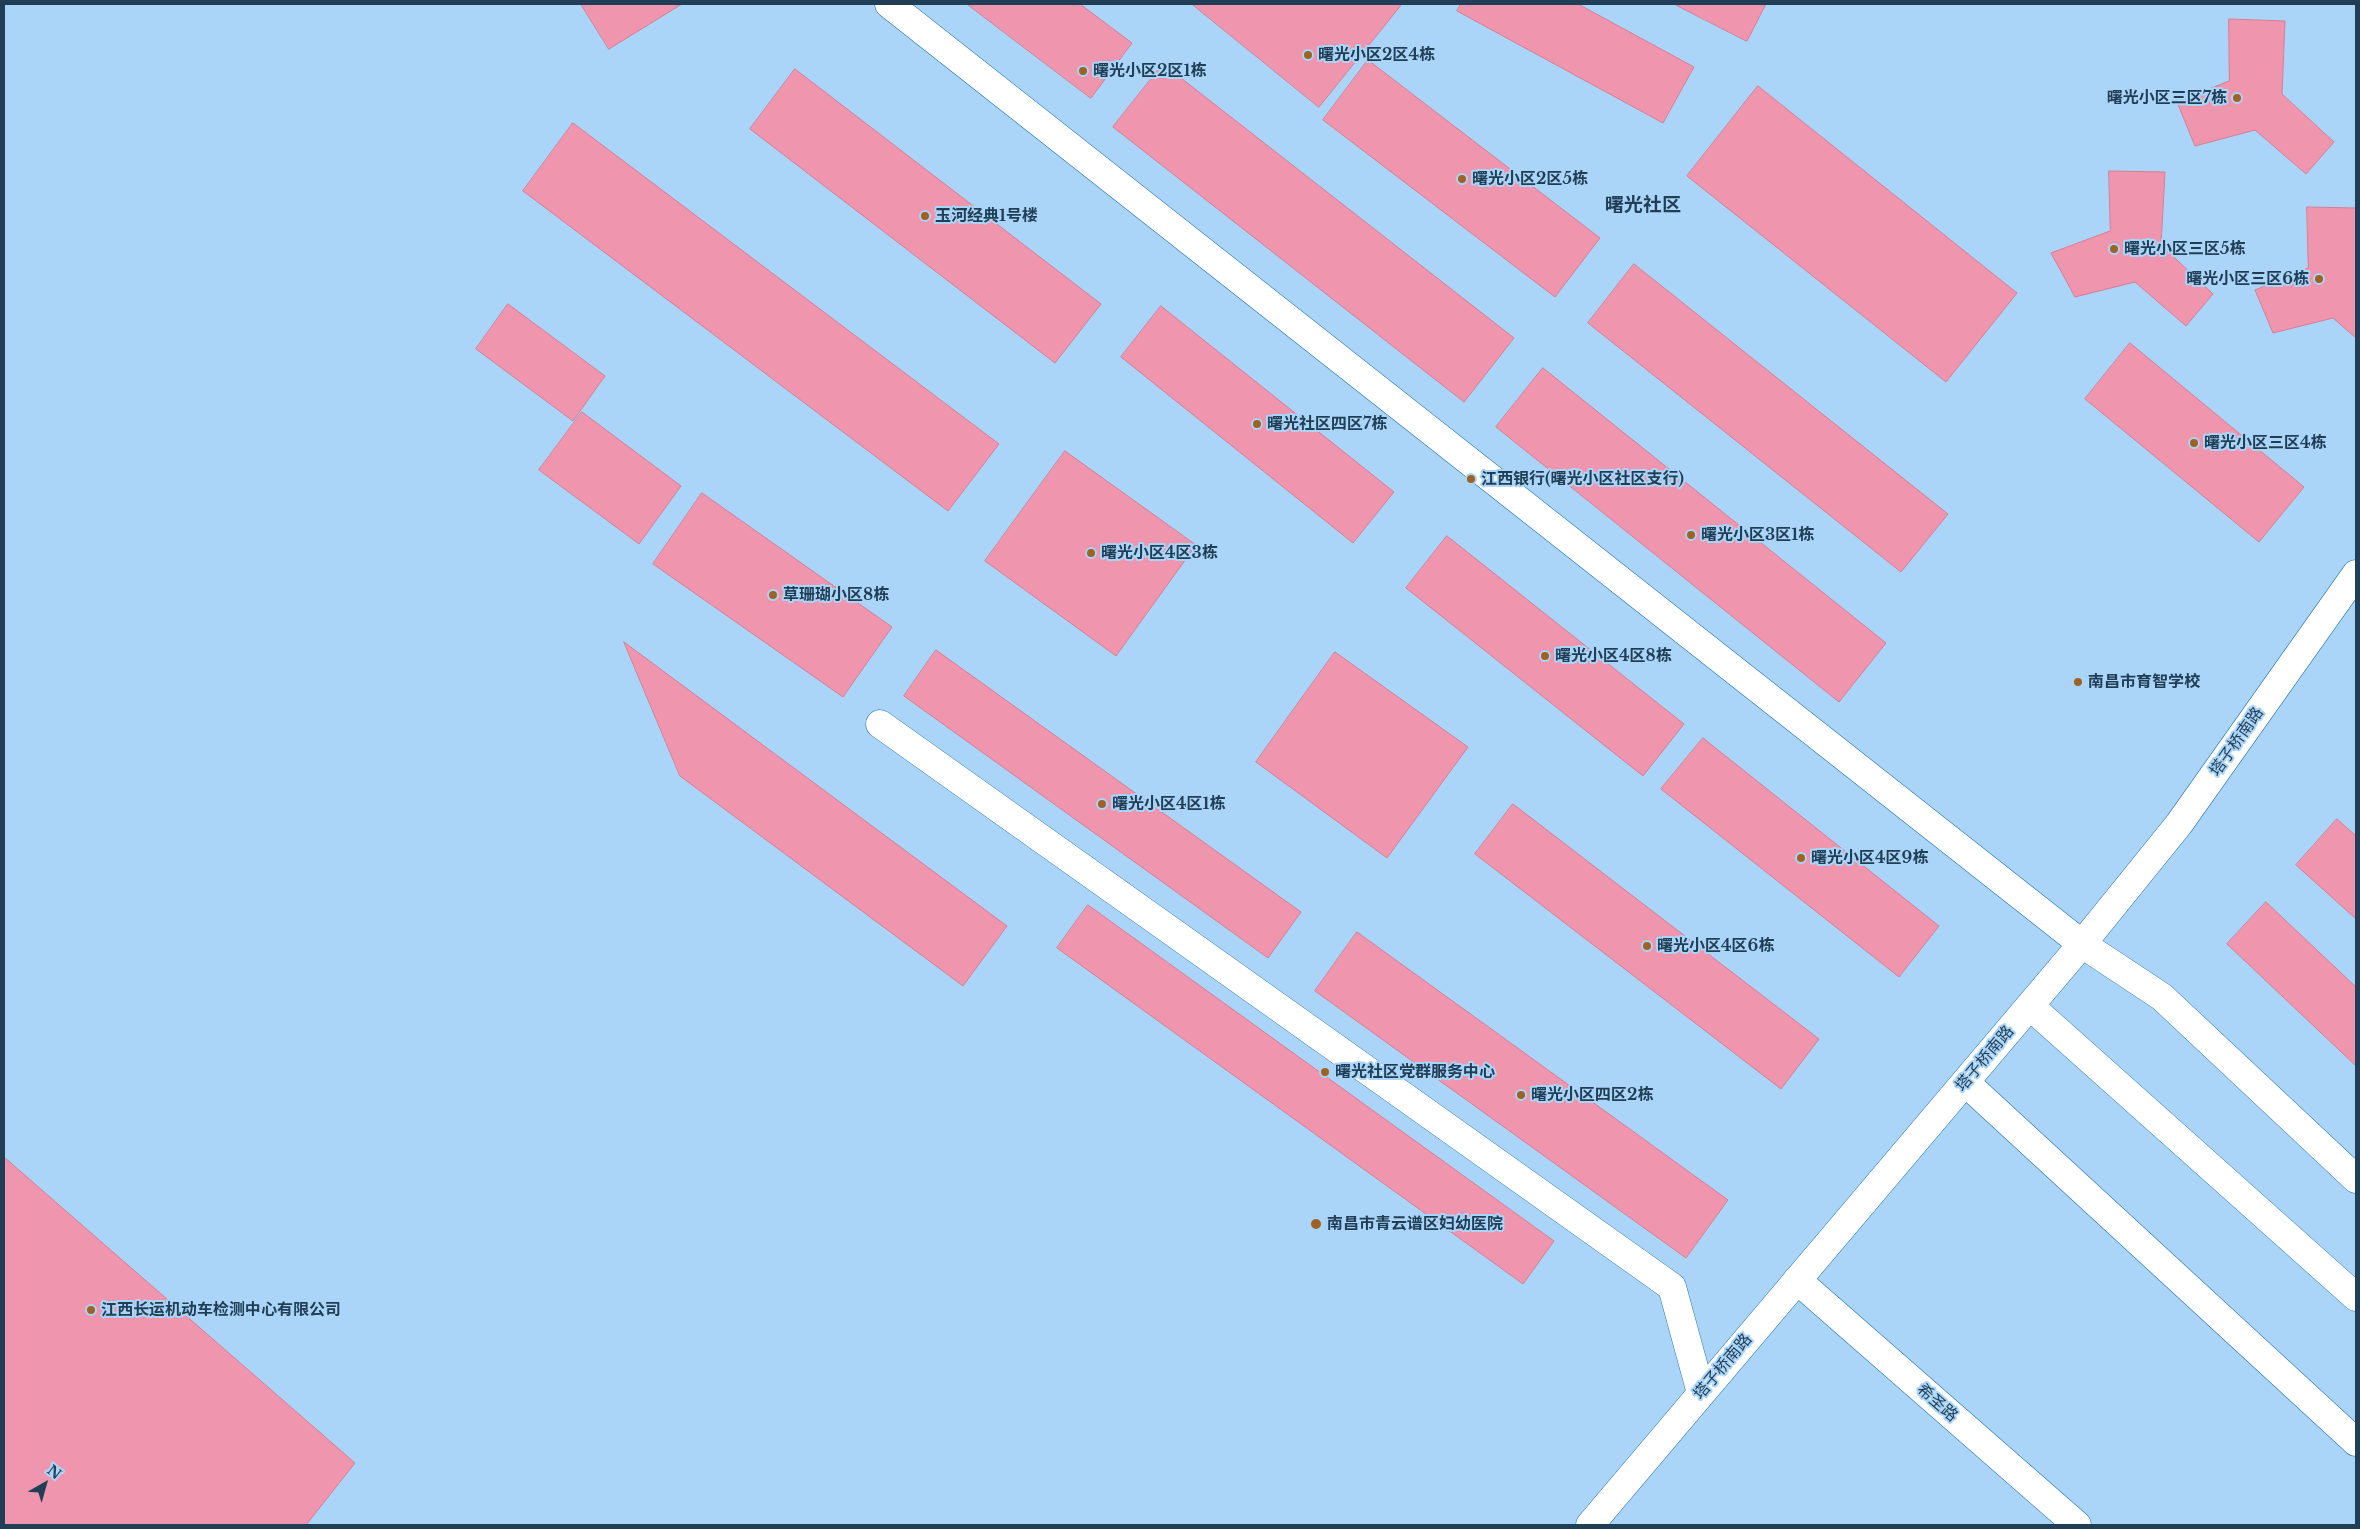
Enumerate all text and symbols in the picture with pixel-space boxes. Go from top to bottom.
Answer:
place label: 曙光小区2区4栋 [1318,45,1435,65]
marker: 曙光小区2区4栋 [1302,49,1314,61]
place label: 曙光小区2区1栋 [1093,61,1206,81]
marker: 曙光小区2区1栋 [1077,65,1089,77]
place label: 曙光小区三区7栋 [2107,88,2227,108]
marker: 曙光小区三区7栋 [2231,92,2243,104]
place label: 曙光小区2区5栋 [1472,169,1588,189]
marker: 曙光小区2区5栋 [1456,173,1468,185]
district label: 曙光社区 [1605,195,1681,217]
place label: 玉河经典1号楼 [935,206,1038,226]
marker: 玉河经典1号楼 [919,210,931,222]
place label: 曙光小区三区5栋 [2124,239,2246,259]
marker: 曙光小区三区5栋 [2108,243,2120,255]
place label: 曙光小区三区6栋 [2186,269,2309,289]
marker: 曙光小区三区6栋 [2313,273,2325,285]
place label: 曙光社区四区7栋 [1267,414,1387,434]
marker: 曙光社区四区7栋 [1251,418,1263,430]
place label: 曙光小区三区4栋 [2204,433,2327,453]
marker: 曙光小区三区4栋 [2188,437,2200,449]
place label: 江西银行(曙光小区社区支行) [1481,469,1684,489]
marker: 江西银行(曙光小区社区支行) [1465,473,1477,485]
place label: 曙光小区3区1栋 [1701,525,1814,545]
marker: 曙光小区3区1栋 [1685,529,1697,541]
place label: 曙光小区4区3栋 [1101,543,1218,563]
marker: 曙光小区4区3栋 [1085,547,1097,559]
place label: 草珊瑚小区8栋 [783,585,889,605]
marker: 草珊瑚小区8栋 [767,589,779,601]
place label: 曙光小区4区8栋 [1555,646,1672,666]
marker: 曙光小区4区8栋 [1539,650,1551,662]
place label: 南昌市育智学校 [2088,672,2200,692]
marker: 南昌市育智学校 [2072,676,2084,688]
street label: 塔子桥南路 [2206,704,2268,780]
place label: 曙光小区4区1栋 [1112,794,1226,814]
marker: 曙光小区4区1栋 [1096,798,1108,810]
place label: 曙光小区4区9栋 [1811,848,1928,868]
marker: 曙光小区4区9栋 [1795,852,1807,864]
place label: 曙光小区4区6栋 [1657,936,1774,956]
marker: 曙光小区4区6栋 [1641,940,1653,952]
street label: 塔子桥南路 [1952,1022,2018,1096]
place label: 曙光社区党群服务中心 [1335,1062,1495,1082]
marker: 曙光社区党群服务中心 [1319,1066,1331,1078]
place label: 曙光小区四区2栋 [1531,1085,1653,1105]
marker: 曙光小区四区2栋 [1515,1089,1527,1101]
place label: 南昌市青云谱区妇幼医院 [1327,1214,1503,1234]
marker: 南昌市青云谱区妇幼医院 [1309,1217,1323,1231]
place label: 江西长运机动车检测中心有限公司 [101,1300,341,1320]
marker: 江西长运机动车检测中心有限公司 [85,1304,97,1316]
street label: 塔子桥南路 [1690,1330,1756,1404]
street label: 希圣路 [1913,1380,1961,1426]
north arrow [20,1459,70,1509]
text: N [43,1461,65,1483]

